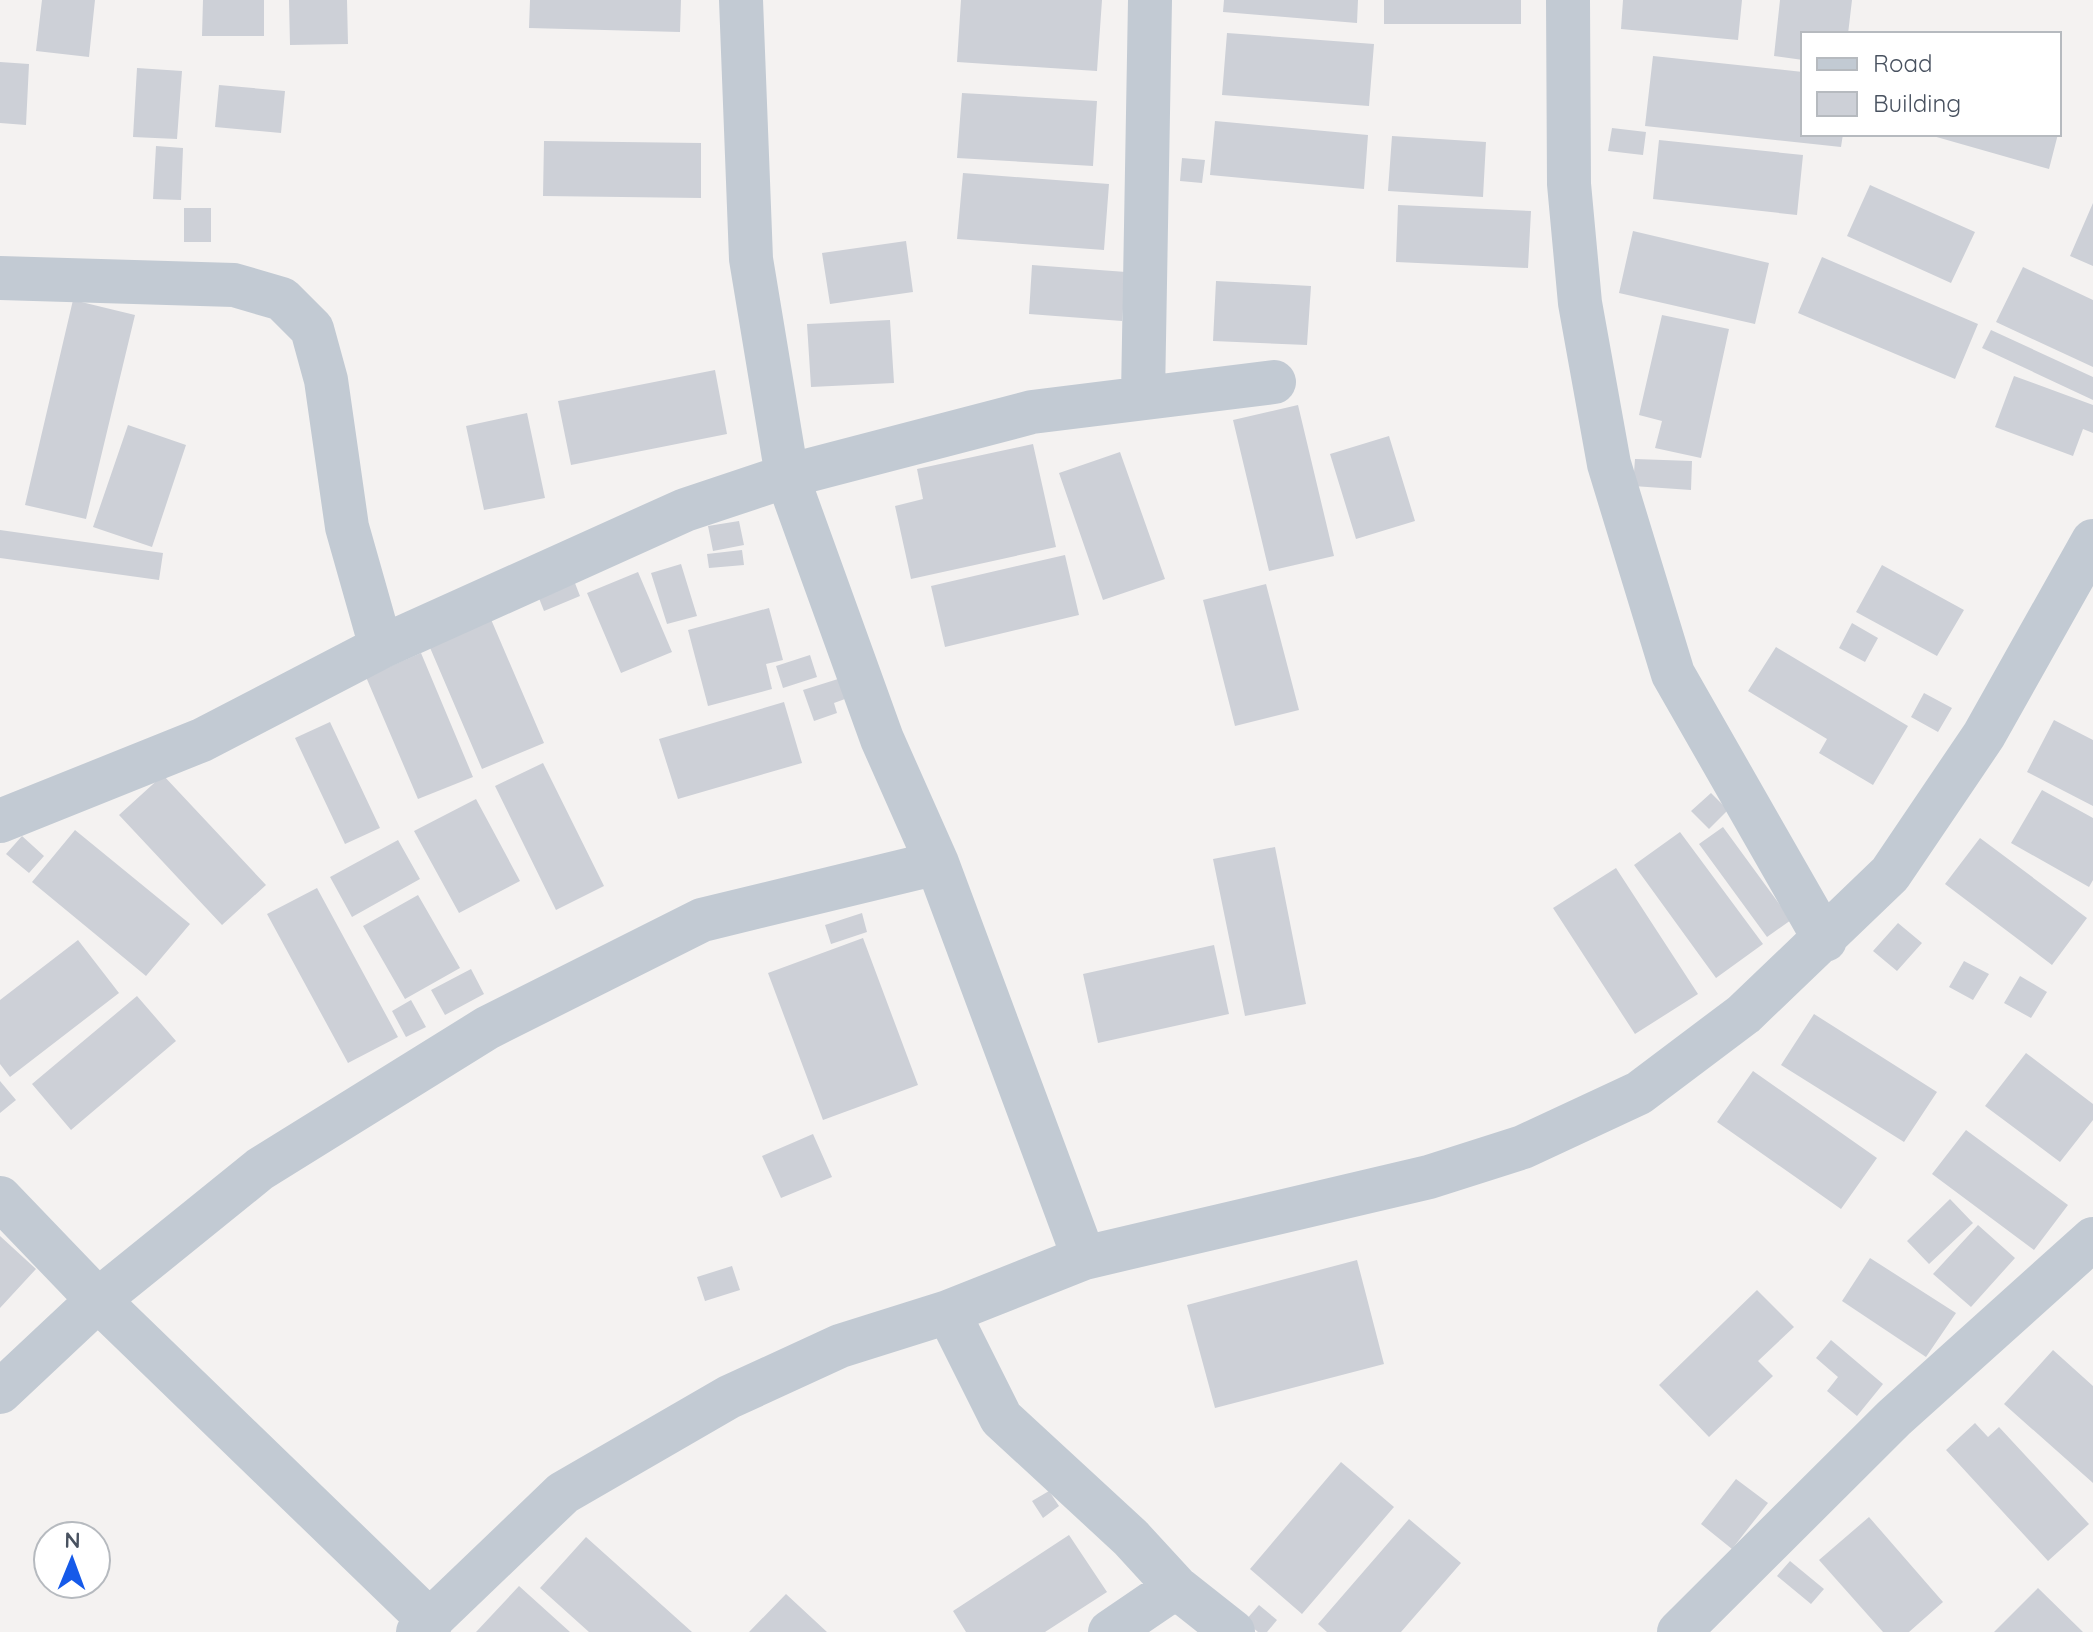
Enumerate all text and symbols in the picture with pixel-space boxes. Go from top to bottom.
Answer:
legend [1801,32,2061,136]
text: Road [1873,48,1933,78]
text: Building [1873,88,1961,118]
north arrow [32,1520,112,1600]
text: N [64,1526,81,1554]

